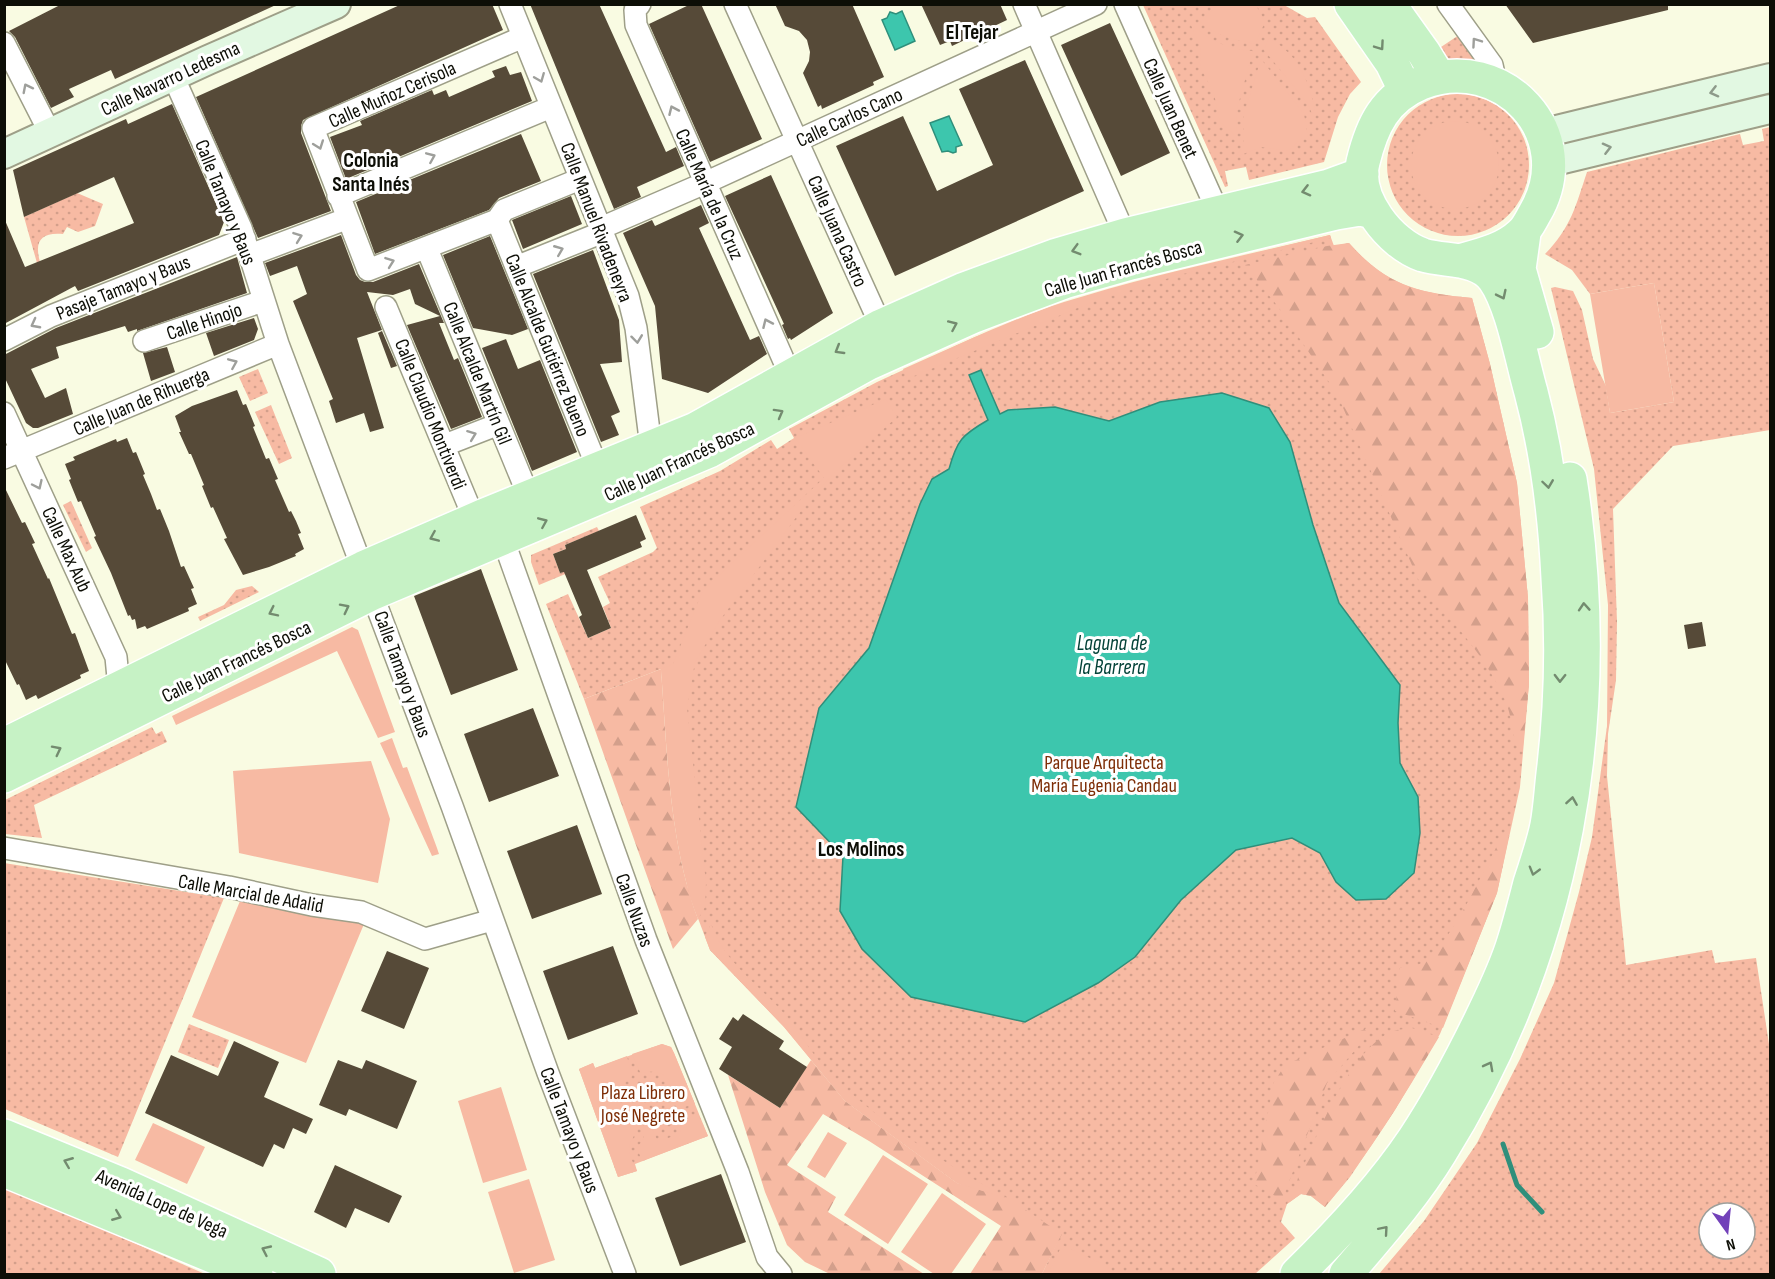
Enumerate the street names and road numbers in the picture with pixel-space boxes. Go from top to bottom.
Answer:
street label: Calle Navarro Ledesma [97,36,244,122]
street label: Calle Juan Benet [1137,55,1203,162]
street label: Calle Muñoz Cerisola [325,56,460,134]
street label: Calle Carlos Cano [792,83,907,153]
street label: Calle María de la Cruz [670,125,749,264]
street label: Calle Tamayo y Baus [189,136,261,268]
street label: Calle Manuel Rivadeneyra [555,139,638,306]
street label: Calle Juana Castro [802,172,872,291]
street label: Calle Juan Francés Bosca [1042,235,1205,303]
street label: Pasaje Tamayo y Baus [53,250,194,326]
street label: Calle Alcalde Gutiérrez Bueno [499,251,595,440]
street label: Calle Hinojo [163,298,245,346]
street label: Calle Alcalde Martín Gil [438,299,517,448]
street label: Calle Claudio Montiverdi [389,335,471,493]
street label: Calle Juan de Rihuerga [70,362,213,441]
street label: Calle Juan Francés Bosca [600,417,758,507]
street label: Calle Max Aub [36,503,96,596]
street label: Calle Tamayo y Baus [368,608,436,741]
street label: Calle Juan Francés Bosca [158,615,315,708]
street label: Calle Marcial de Adalid [176,869,325,919]
street label: Calle Nuzas [610,870,658,950]
street label: Calle Tamayo y Baus [534,1064,604,1197]
street label: Avenida Lope de Vega [91,1164,231,1244]

